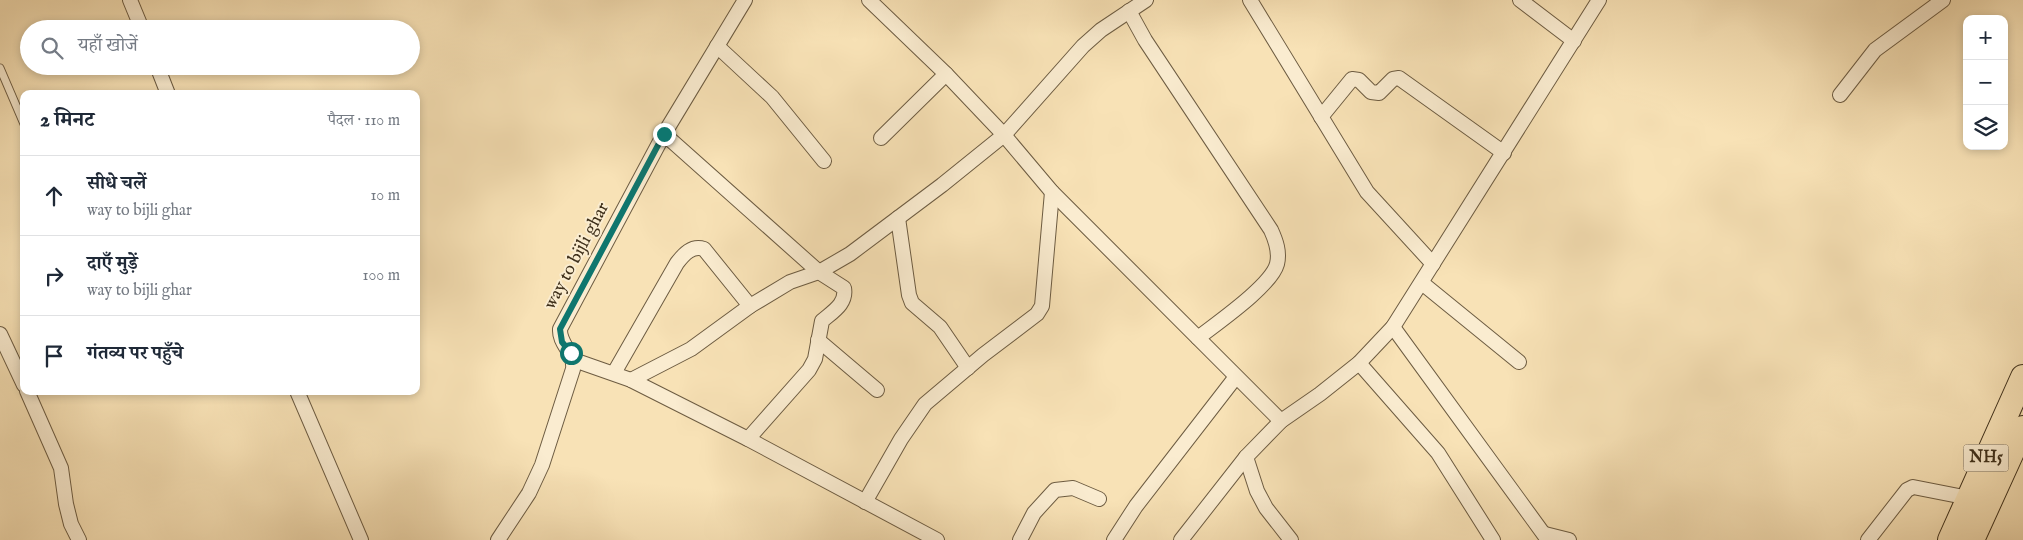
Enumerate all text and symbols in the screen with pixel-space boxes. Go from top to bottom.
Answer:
map controls [1963,15,2008,150]
button: + [1963,15,2008,60]
search box [20,20,420,75]
icon: search [38,34,66,62]
text: यहाँ खोजें [78,34,138,58]
button: − [1963,60,2008,105]
button: layers [1963,105,2008,150]
text: 2 मिनट [40,107,94,134]
text: पैदल · 110 m [328,111,400,131]
route end [653,123,676,146]
text: सीधे चलें [87,172,146,196]
icon: ahead [40,182,68,210]
text: 10 m [370,186,400,206]
street label: way to bijli ghar [539,198,615,313]
text: way to bijli ghar [87,201,192,221]
text: दाएँ मुड़ें [87,252,138,276]
icon: right [40,262,68,290]
text: 100 m [363,266,400,286]
text: way to bijli ghar [87,281,192,301]
icon: arrive [40,342,68,370]
text: गंतव्य पर पहुँचे [87,342,183,366]
route start [560,342,583,365]
road number: NH5 [1964,444,2008,472]

